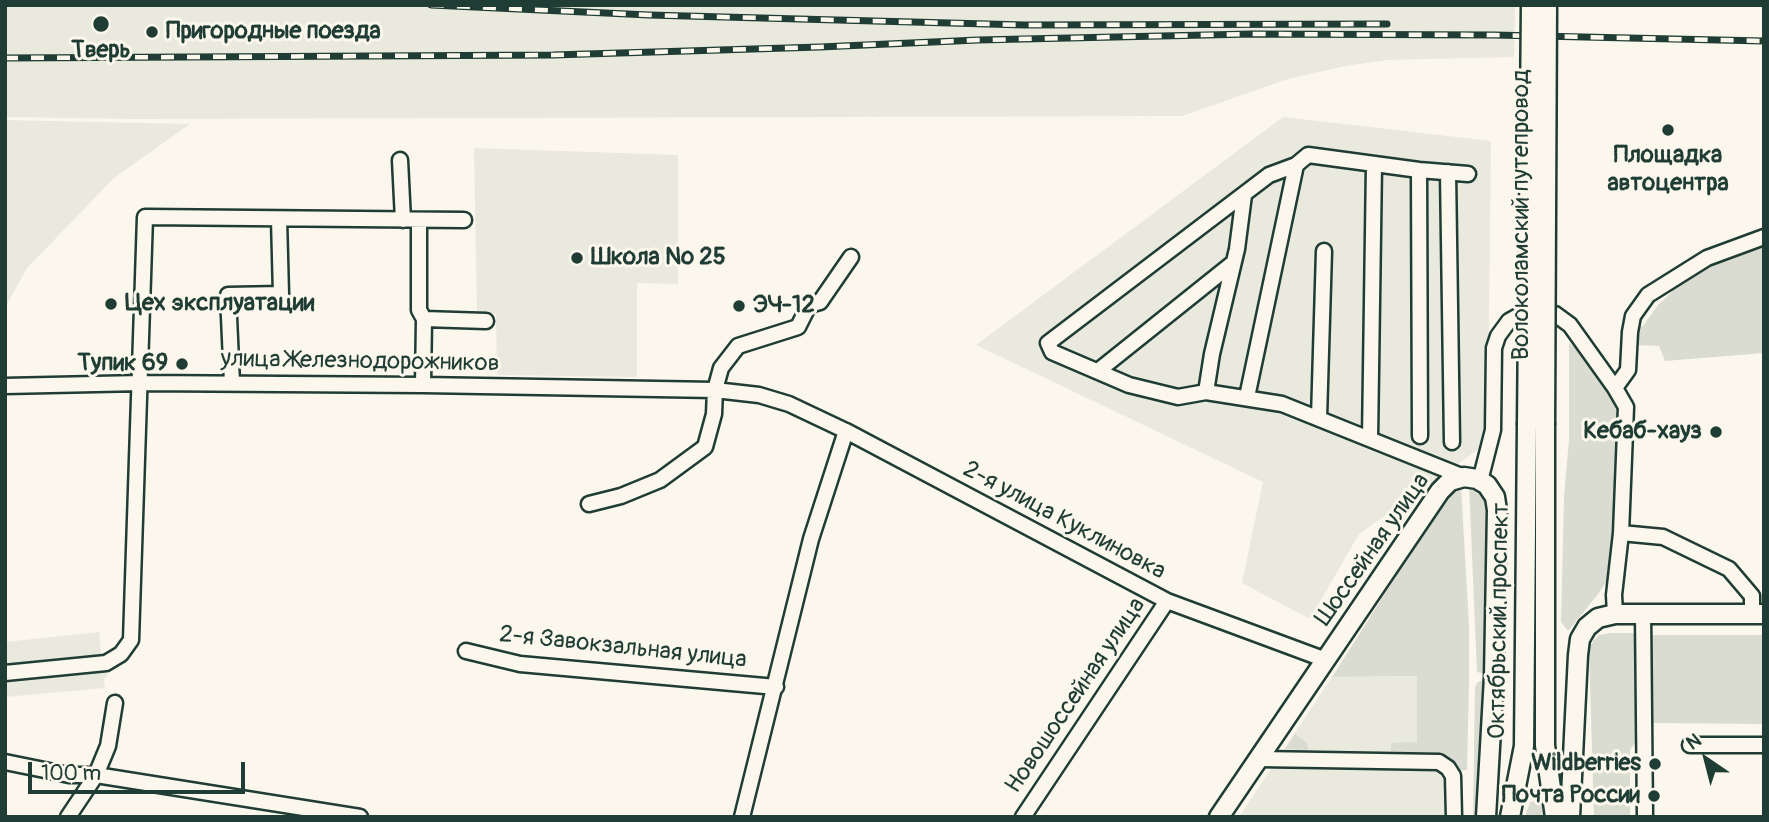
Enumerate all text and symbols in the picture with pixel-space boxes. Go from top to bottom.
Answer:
marker: Тверь [91,14,111,34]
place label: Пригородные поезда [166,18,381,46]
marker: Пригородные поезда [144,24,160,40]
place label: Тверь [71,37,131,65]
street label: Волоколамский путепровод [1508,70,1536,360]
marker: Площадка автоцентра [1660,122,1676,138]
place label: Площадка автоцентра [1607,142,1729,198]
place label: Школа № 25 [591,244,726,272]
marker: Школа № 25 [569,250,585,266]
place label: Цех эксплуатации [125,290,314,318]
place label: ЭЧ-12 [753,292,815,320]
marker: Цех эксплуатации [103,296,119,312]
marker: ЭЧ-12 [731,298,747,314]
street label: улица Железнодорожников [220,345,500,379]
place label: Тупик 69 [78,350,168,378]
marker: Тупик 69 [174,356,190,372]
place label: Кебаб-хауз [1583,418,1702,446]
marker: Кебаб-хауз [1708,424,1724,440]
street label: 2-я улица Куклиновка [958,455,1170,587]
street label: Шоссейная улица [1310,468,1436,632]
street label: Октябрьский проспект [1484,503,1516,739]
street label: Новошоссейная улица [1000,593,1152,799]
street label: 2-я Завокзальная улица [498,621,748,675]
north arrow [1671,724,1741,794]
text: N [1682,728,1706,755]
scale bar [32,748,248,792]
place label: Wildberries [1531,750,1641,778]
marker: Wildberries [1647,756,1663,772]
text: 100 m [41,760,101,787]
place label: Почта России [1502,782,1640,810]
marker: Почта России [1646,788,1662,804]

